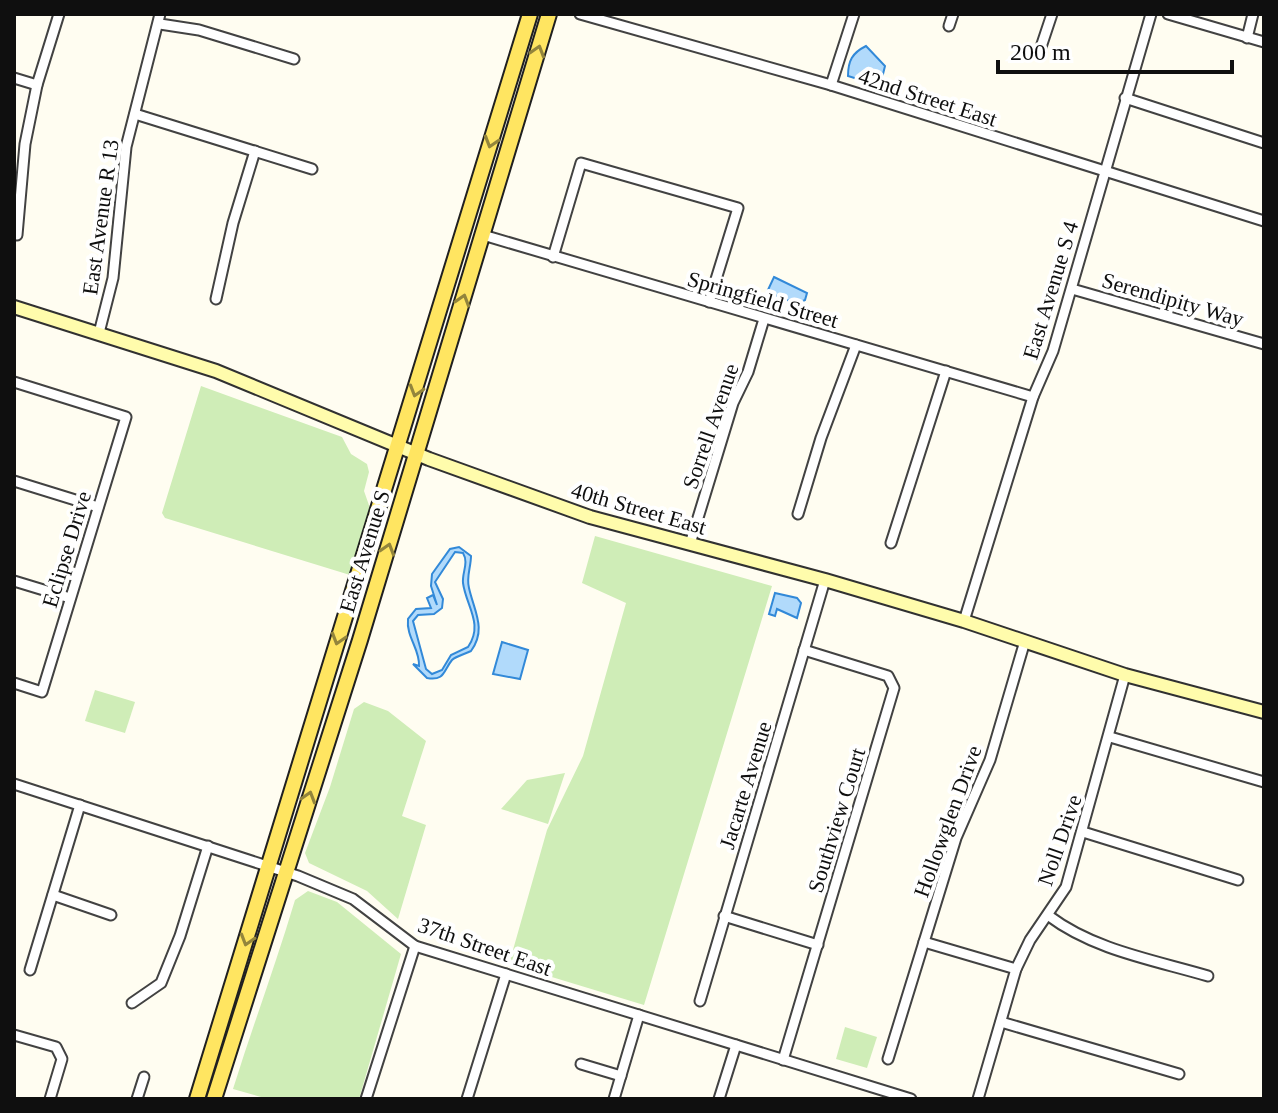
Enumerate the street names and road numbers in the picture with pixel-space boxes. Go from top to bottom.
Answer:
street label: 42nd Street East [855,63,1000,132]
street label: East Avenue R 13 [77,138,124,296]
street label: East Avenue S 4 [1018,218,1083,362]
street label: Springfield Street [685,266,841,333]
street label: Serendipity Way [1099,267,1247,332]
street label: Sorrell Avenue [677,360,744,492]
street label: 40th Street East [568,477,709,540]
street label: East Avenue S [334,487,395,615]
street label: Eclipse Drive [37,488,96,610]
street label: Jacarte Avenue [714,718,777,852]
street label: Hollowglen Drive [908,742,986,900]
street label: Southview Court [803,745,870,895]
street label: Noll Drive [1032,791,1087,889]
street label: 37th Street East [415,912,555,981]

